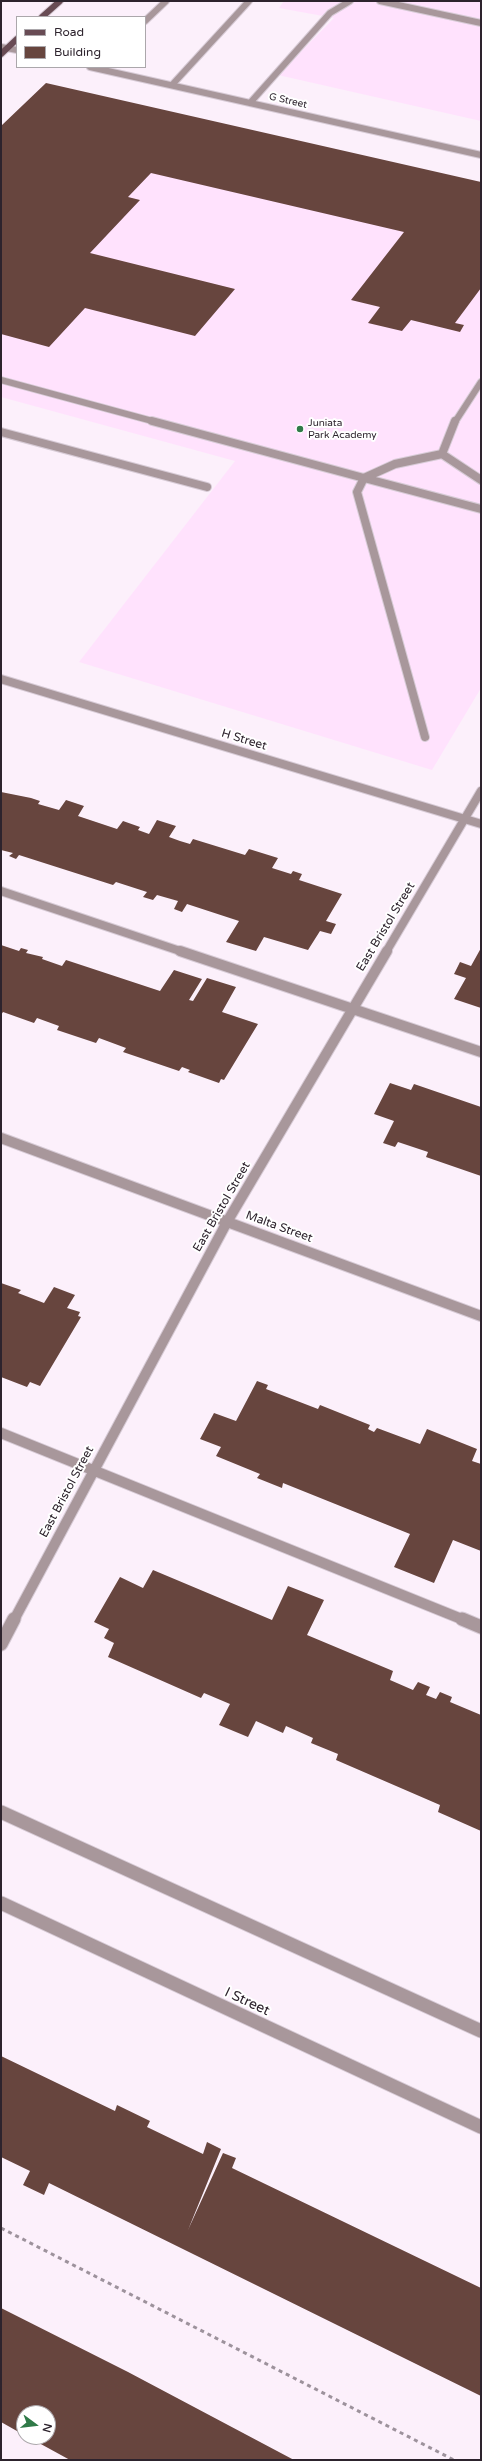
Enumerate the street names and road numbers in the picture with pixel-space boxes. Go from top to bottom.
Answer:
street label: G Street [268,91,308,111]
street label: H Street [220,726,268,754]
street label: East Bristol Street [354,880,418,974]
street label: East Bristol Street [190,1159,254,1255]
street label: Malta Street [244,1208,314,1246]
street label: East Bristol Street [37,1444,97,1540]
street label: I Street [222,1984,272,2020]

